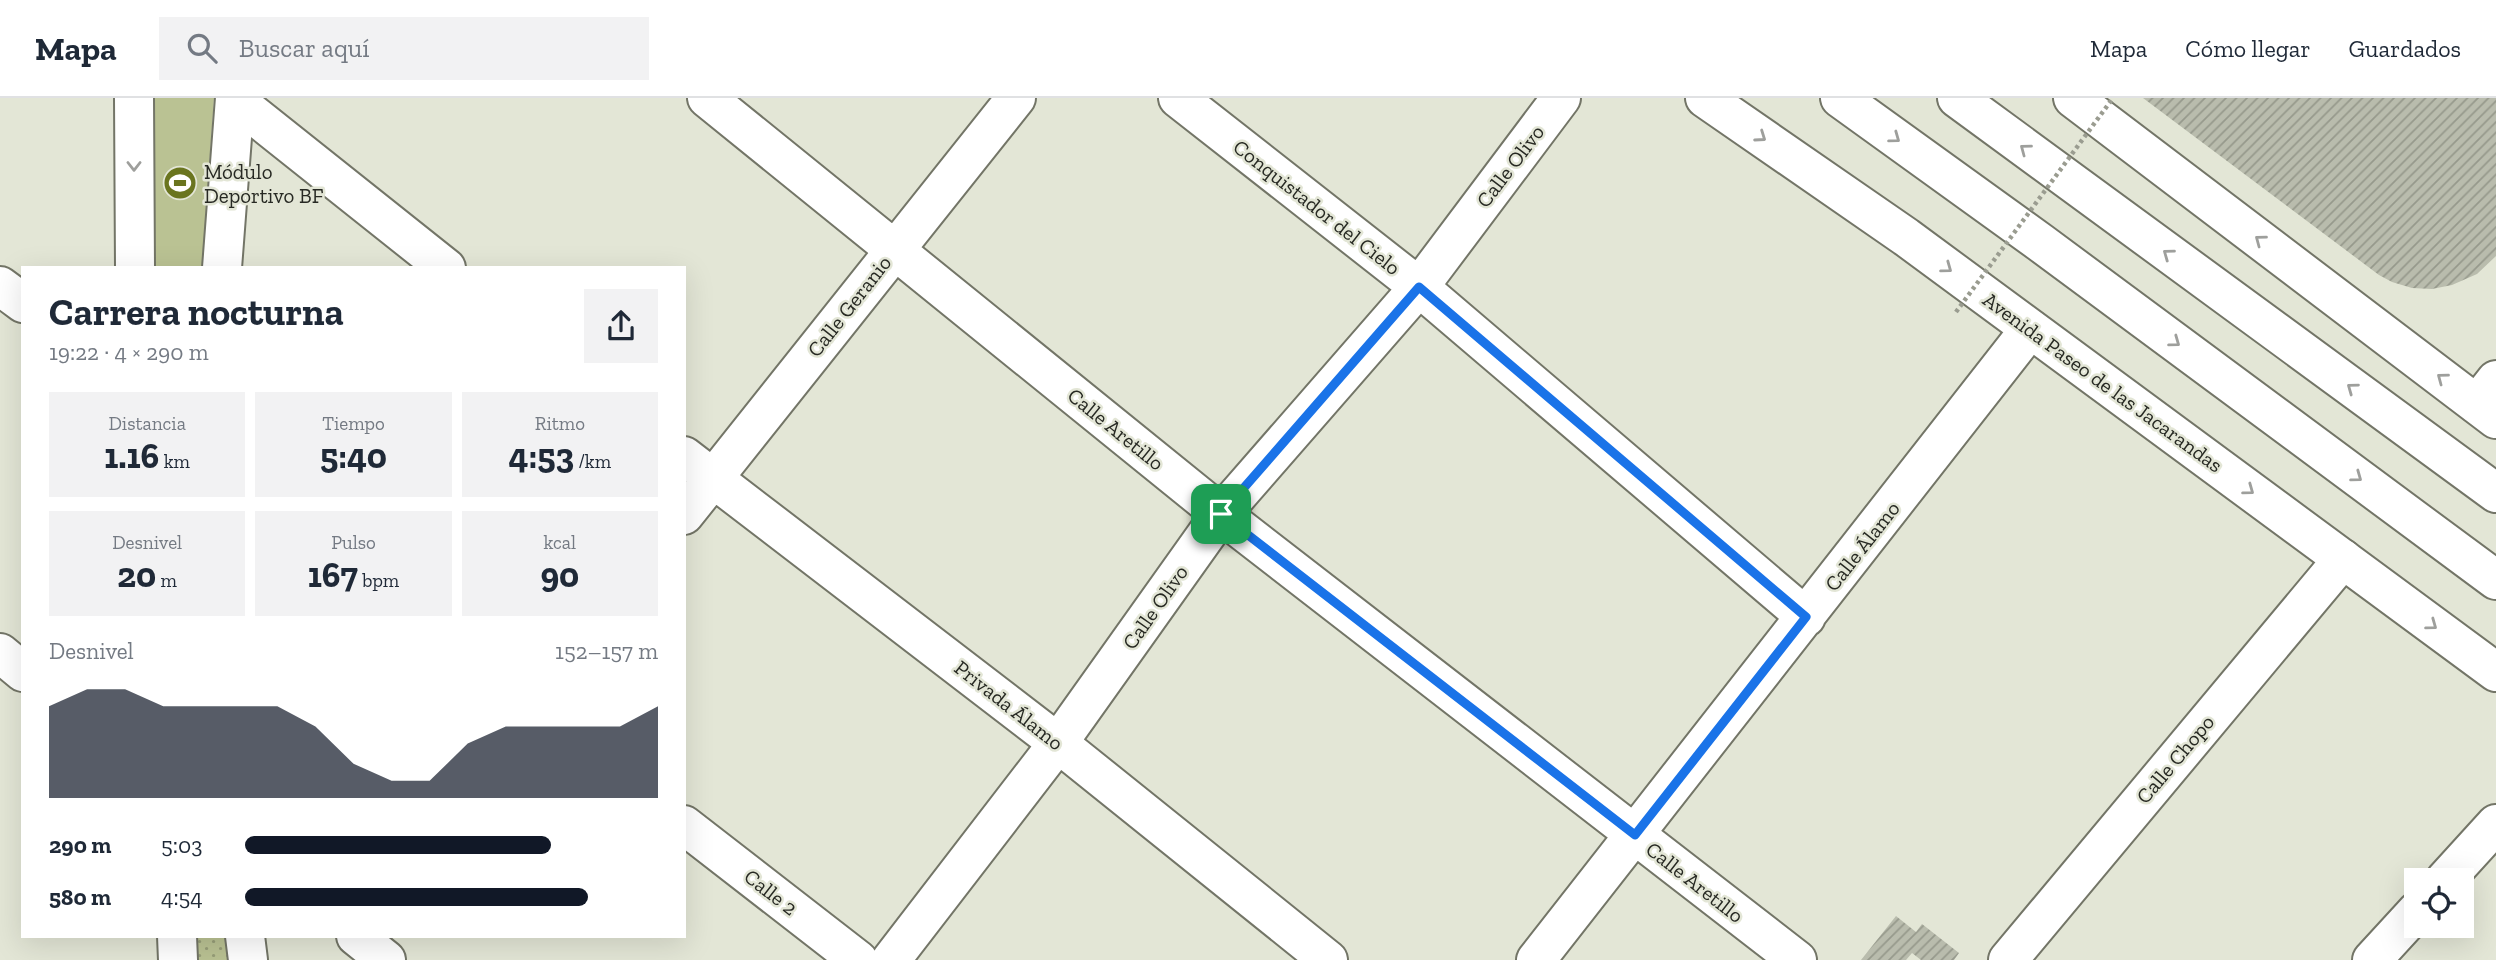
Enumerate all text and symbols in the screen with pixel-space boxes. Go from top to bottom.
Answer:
search box [159,17,649,80]
text: Mapa [35,29,117,68]
icon: search [183,29,221,67]
text: Buscar aquí [239,32,370,64]
text: Mapa [2090,34,2147,63]
text: Cómo llegar [2185,34,2311,63]
text: Guardados [2349,34,2461,63]
street label: Calle Olivo [1471,120,1549,212]
one-way arrow [1753,129,1766,141]
one-way arrow [1887,130,1900,142]
street label: Conquistador del Cielo [1228,134,1406,280]
one-way arrow [2020,144,2033,157]
place label: Módulo Deportivo BF [204,159,324,208]
one-way arrow [126,161,142,172]
sports icon: Módulo Deportivo BF [161,164,199,202]
one-way arrow [2256,236,2268,249]
one-way arrow [2163,249,2176,262]
street label: Calle Geranio [802,250,896,362]
one-way arrow [1940,259,1952,272]
street label: Avenida Paseo de las Jacarandas [1978,287,2228,477]
text: Carrera nocturna [49,289,344,335]
button: share [584,289,658,363]
one-way arrow [2167,334,2179,346]
text: 19:22 · 4 × 290 m [49,338,209,366]
one-way arrow [2437,373,2449,386]
street label: Calle Aretillo [1063,383,1169,475]
one-way arrow [2347,383,2360,396]
text: Distancia [108,412,186,435]
text: Tiempo [322,412,385,435]
text: Ritmo [535,412,585,435]
text: 1.16 [104,435,159,477]
text: 5:40 [320,435,387,477]
text: 4:53 [509,435,574,477]
text: km [159,450,190,473]
text: /km [574,450,611,473]
one-way arrow [2350,469,2362,481]
one-way arrow [2241,482,2254,494]
pin [1191,484,1251,544]
icon: arrive [1202,495,1240,533]
street label: Calle Álamo [1819,496,1905,596]
text: Desnivel [112,531,182,554]
text: Pulso [331,531,376,554]
text: kcal [544,531,576,554]
text: 20 [117,554,156,596]
text: 167 [308,554,358,596]
text: 90 [540,554,579,596]
street label: Calle Olivo [1117,560,1193,654]
text: m [156,569,177,592]
text: bpm [358,569,399,592]
one-way arrow [2424,616,2437,629]
text: Desnivel [49,637,134,665]
text: 152–157 m [555,637,658,665]
street label: Privada Álamo [950,655,1068,755]
street label: Calle Chopo [2131,710,2219,808]
text: 290 m [49,831,111,859]
text: 5:03 [161,831,202,859]
street label: Calle Aretillo [1641,836,1749,928]
street label: Calle 2 [740,864,802,920]
map controls [2404,868,2474,938]
button: locate [2404,868,2474,938]
text: 580 m [49,883,111,911]
text: 4:54 [161,883,203,911]

